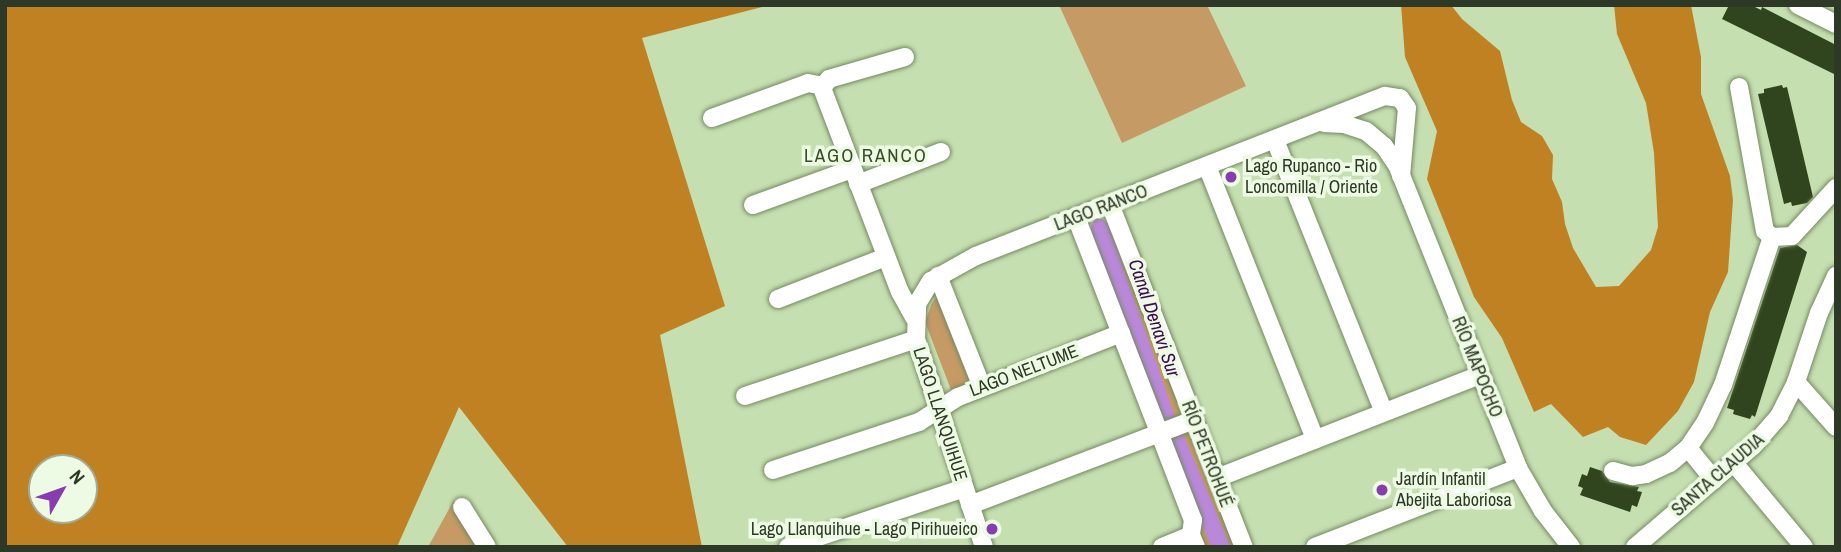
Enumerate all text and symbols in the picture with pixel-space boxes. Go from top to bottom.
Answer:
district label: LAGO RANCO [805,145,927,167]
place label: Lago Rupanco - Rio Loncomilla / Oriente [1245,156,1378,198]
marker: Lago Rupanco - Rio Loncomilla / Oriente [1223,169,1239,185]
street label: LAGO RANCO [1051,180,1151,236]
water label: Canal Denavi Sur [1123,256,1185,380]
street label: RÍO MAPOCHO [1447,314,1507,420]
street label: LAGO NELTUME [967,340,1081,402]
street label: LAGO LLANQUIHUE [908,344,972,484]
street label: RÍO PETROHUÉ [1177,398,1237,510]
street label: SANTA CLAUDIA [1667,429,1769,521]
north arrow [28,454,98,524]
text: N [64,464,91,489]
place label: Jardín Infantil Abejita Laboriosa [1396,469,1512,512]
marker: Jardín Infantil Abejita Laboriosa [1374,482,1390,498]
place label: Lago Llanquihue - Lago Pirihueico [751,518,978,540]
marker: Lago Llanquihue - Lago Pirihueico [984,521,1000,537]

